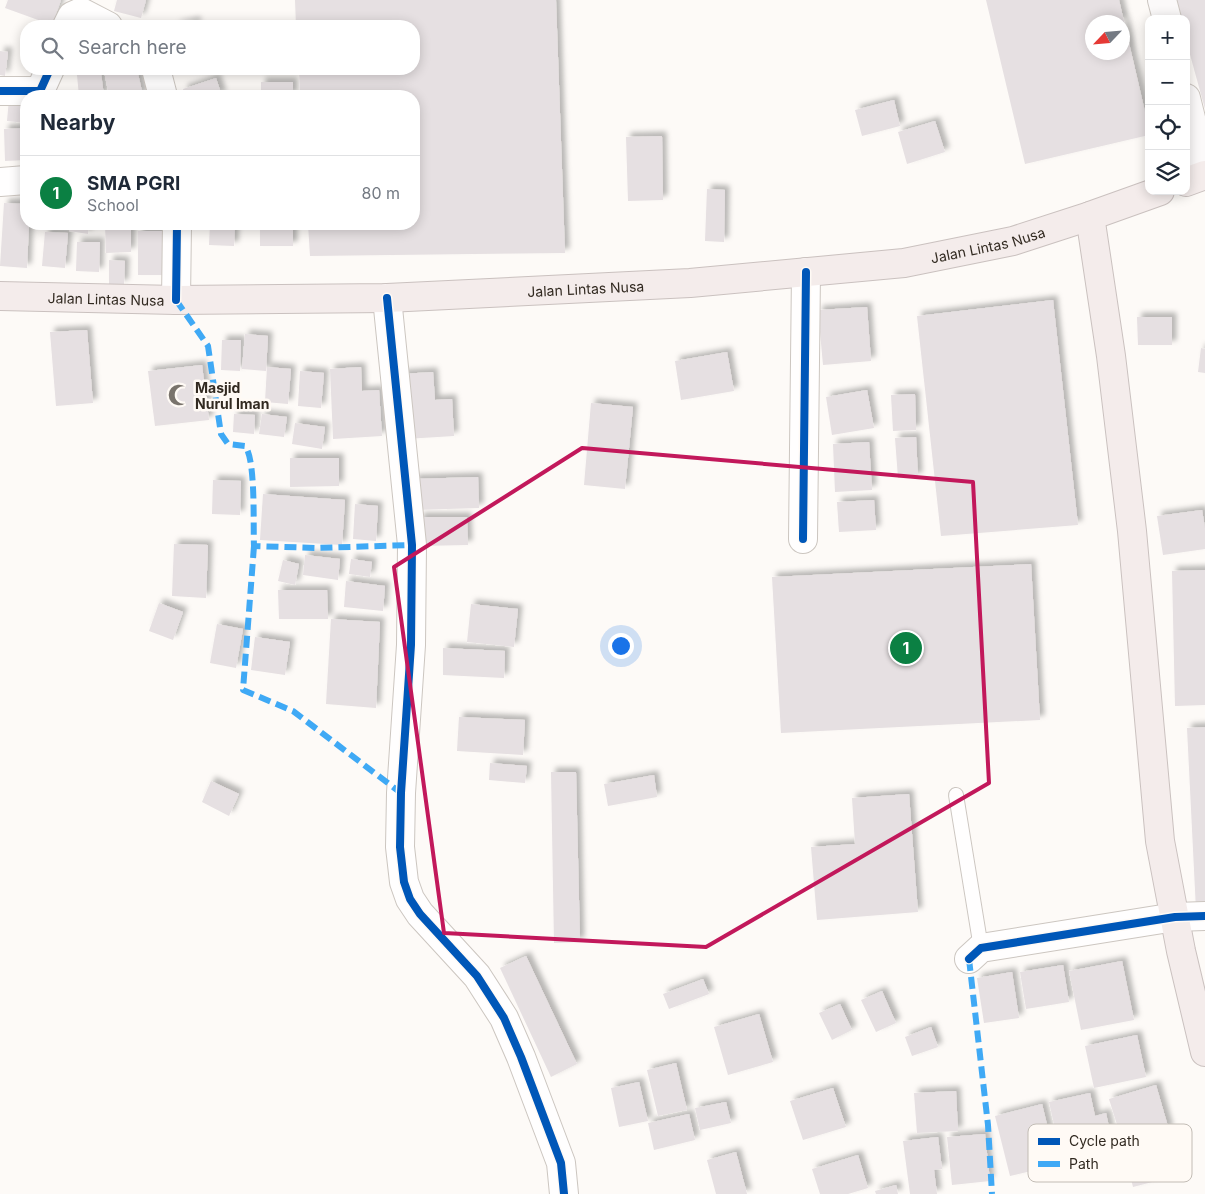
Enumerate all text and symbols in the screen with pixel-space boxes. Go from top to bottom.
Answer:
north arrow [1085,15,1130,60]
map controls [1145,15,1190,195]
button: + [1145,15,1190,60]
search box [20,20,420,75]
icon: search [38,34,66,62]
text: Search here [78,36,187,59]
button: − [1145,60,1190,105]
button: locate [1145,105,1190,150]
text: Nearby [40,110,115,135]
button: layers [1145,150,1190,195]
text: SMA PGRI [87,172,180,195]
text: 1 [53,183,59,203]
text: 80 m [361,183,400,203]
text: School [87,195,139,215]
street label: Jalan Lintas Nusa [929,223,1047,266]
street label: Jalan Lintas Nusa [527,277,645,300]
street label: Jalan Lintas Nusa [47,289,165,308]
place label: Masjid Nurul Iman [195,379,269,412]
mosque icon: Masjid Nurul Iman [166,382,192,408]
pin: 1 [890,629,922,667]
your location [608,633,634,659]
legend [1028,1124,1192,1182]
text: Cycle path [1069,1132,1140,1149]
text: Path [1069,1155,1099,1172]

